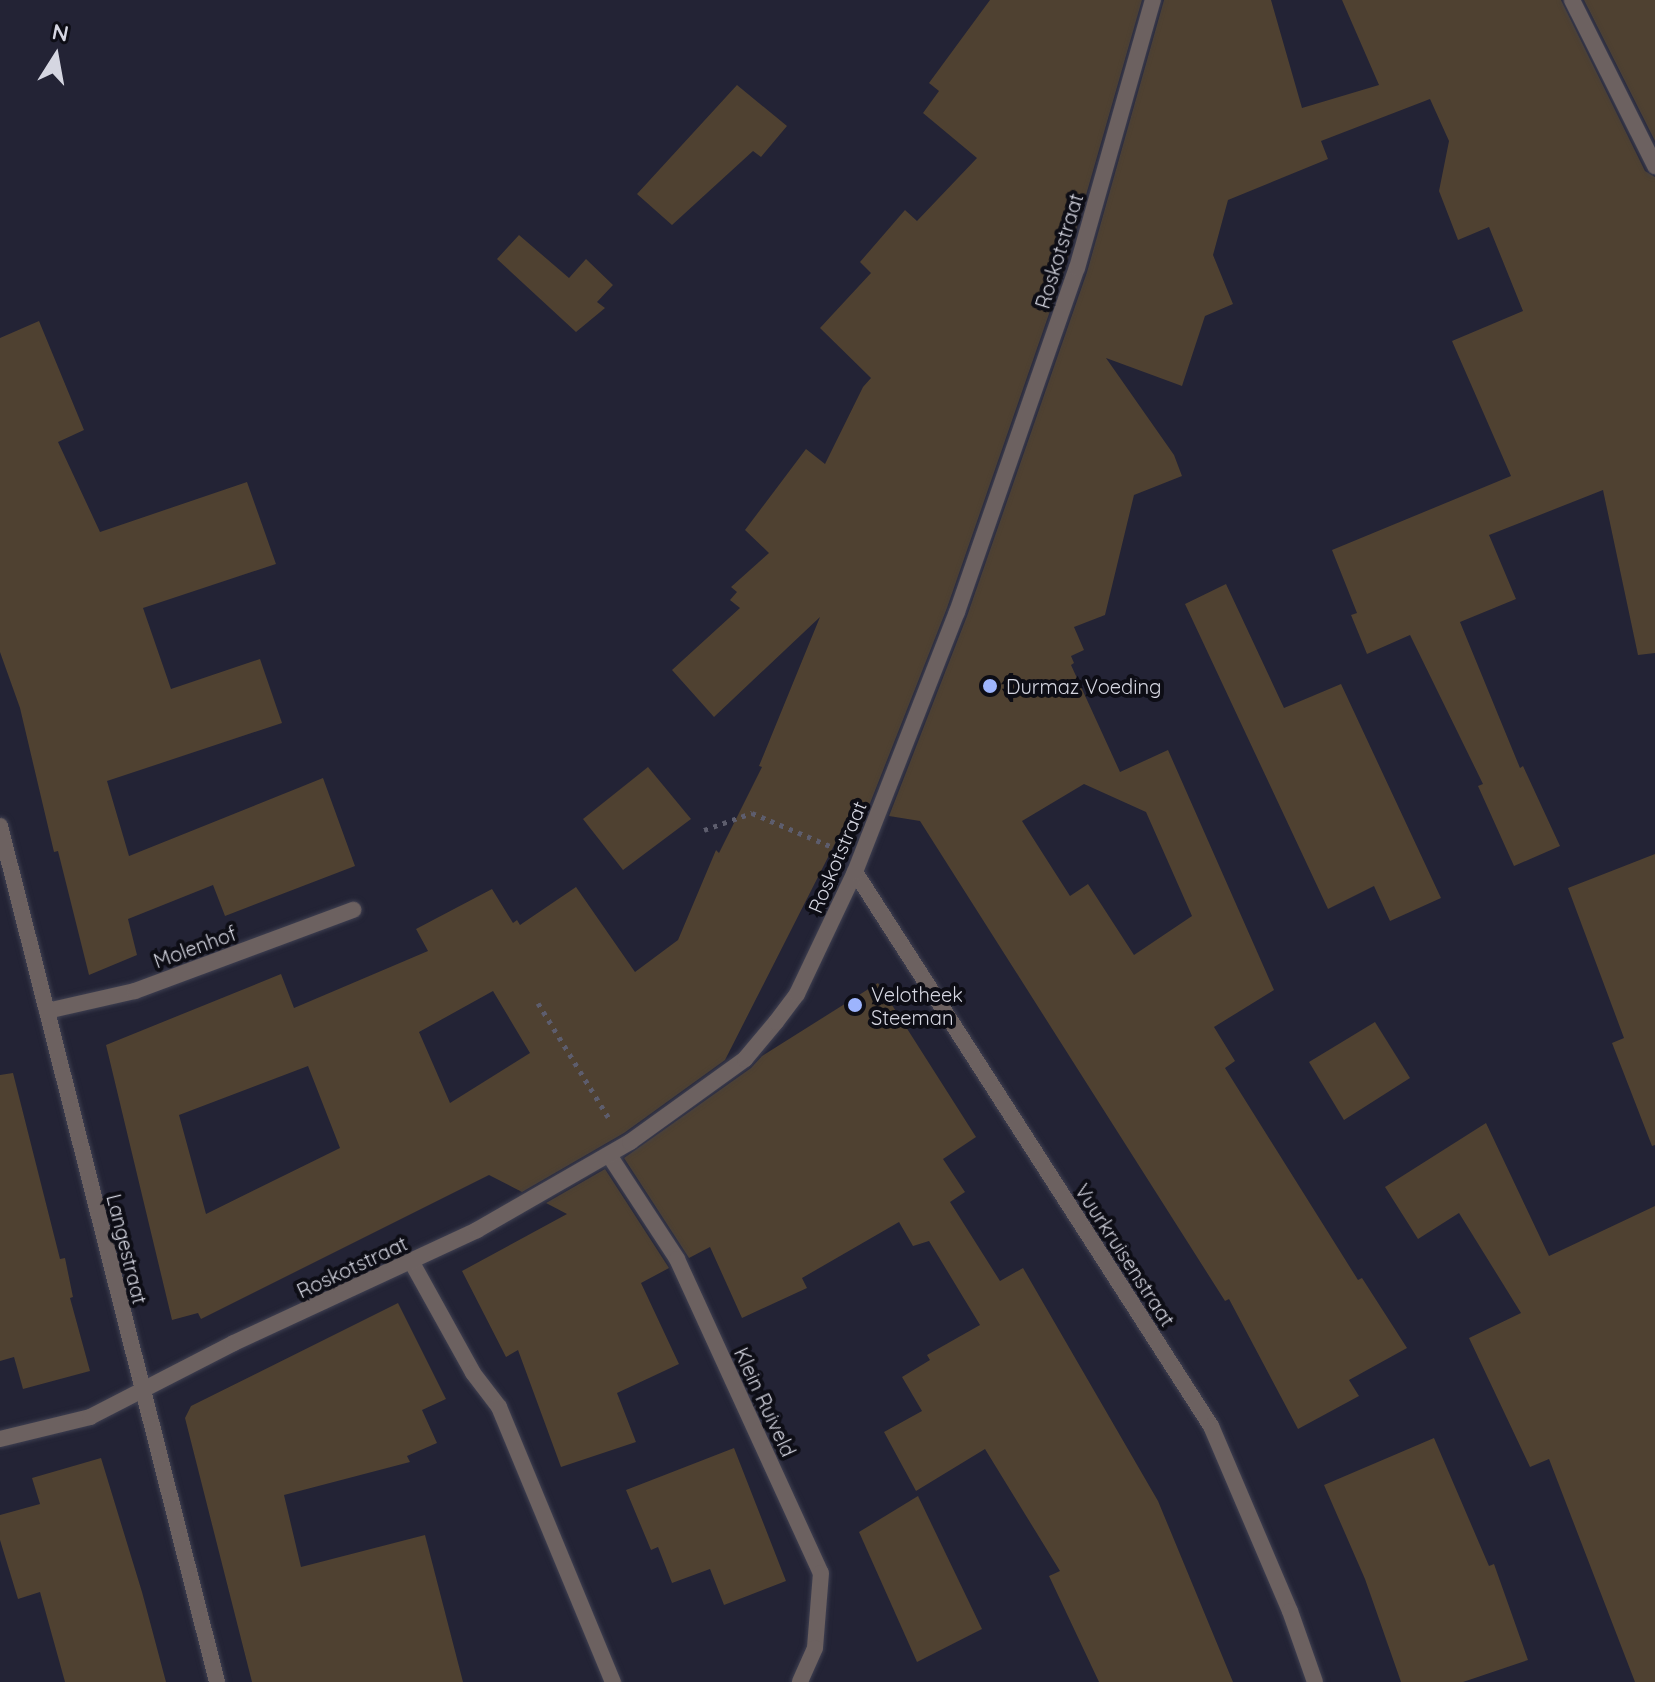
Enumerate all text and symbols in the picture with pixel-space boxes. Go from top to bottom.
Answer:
north arrow [16,16,96,96]
text: N [50,17,71,48]
street label: Roskotstraat [1030,191,1088,311]
place label: Durmaz Voeding [1006,674,1162,698]
marker: Durmaz Voeding [981,677,999,695]
street label: Roskotstraat [803,797,871,917]
street label: Molenhof [150,921,240,973]
place label: Velotheek Steeman [871,982,963,1029]
marker: Velotheek Steeman [846,996,864,1014]
street label: Vuurkruisenstraat [1070,1179,1180,1331]
street label: Langestraat [102,1191,152,1307]
street label: Roskotstraat [293,1231,411,1303]
street label: Klein Ruiveld [729,1344,801,1460]

